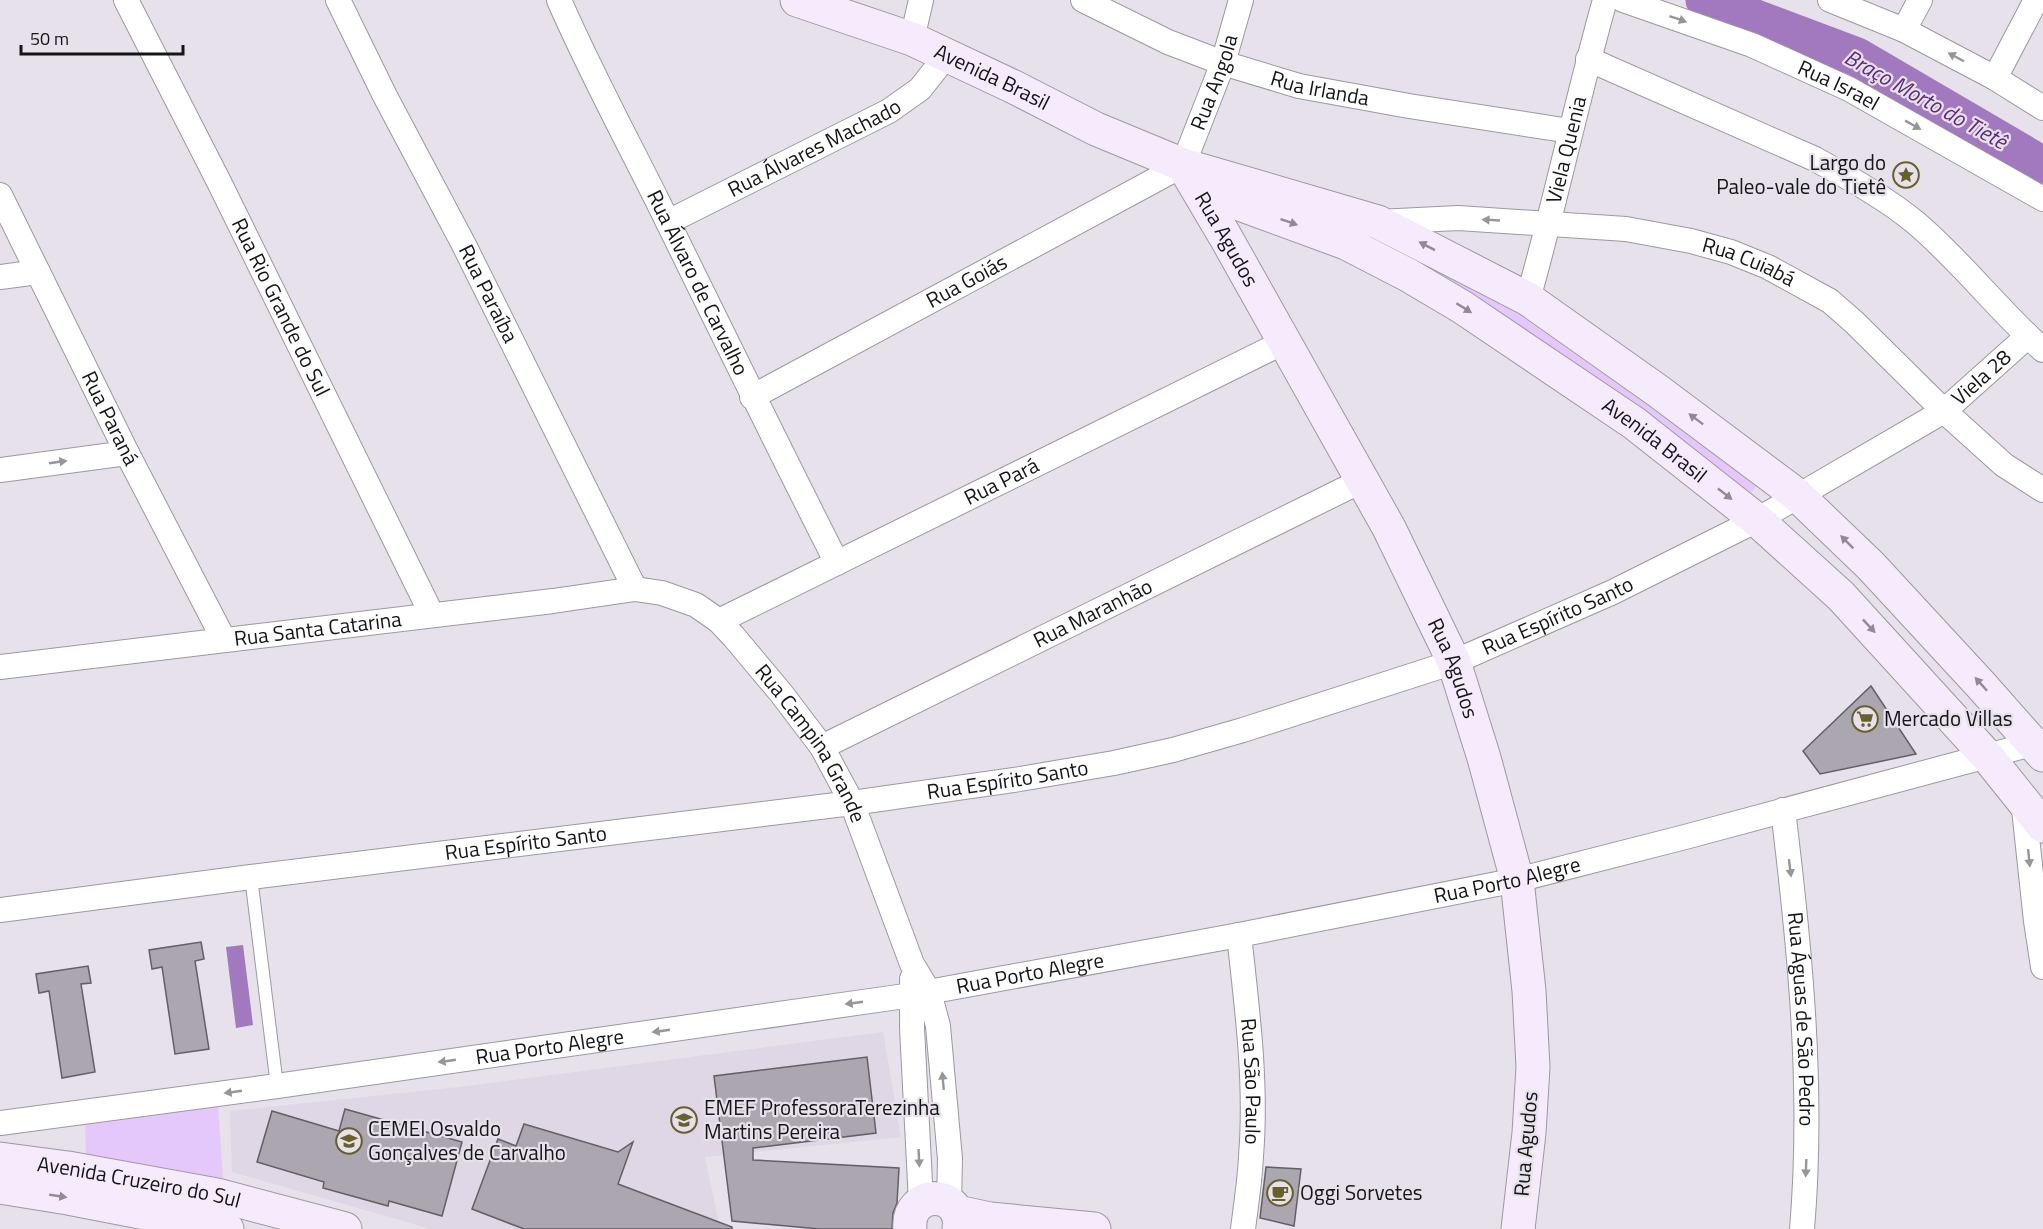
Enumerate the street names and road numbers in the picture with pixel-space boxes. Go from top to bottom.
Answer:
street label: Rua Angola [1181,30,1246,135]
street label: Avenida Brasil [929,35,1056,118]
street label: Rua Israel [1793,51,1886,118]
street label: Rua Irlanda [1267,61,1372,114]
street label: Rua Álvares Machado [722,90,907,205]
street label: Viela Quenia [1537,92,1594,207]
street label: Rua Álvaro de Carvalho [639,184,758,381]
street label: Rua Agudos [1187,185,1267,292]
street label: Rua Rio Grande do Sul [224,212,339,401]
street label: Rua Cuiabá [1699,228,1802,294]
street label: Rua Paraíba [451,239,527,348]
street label: Rua Goiás [920,245,1013,315]
street label: Viela 28 [1944,341,2018,412]
street label: Rua Paraná [74,365,148,471]
street label: Avenida Brasil [1596,389,1714,490]
street label: Rua Pará [958,448,1044,513]
street label: Rua Espírito Santo [1476,567,1639,663]
street label: Rua Maranhão [1027,569,1157,655]
street label: Rua Santa Catarina [232,602,404,654]
street label: Rua Agudos [1420,612,1488,722]
street label: Rua Campina Grande [748,656,875,827]
street label: Rua Espírito Santo [925,751,1091,807]
street label: Rua Espírito Santo [443,816,608,868]
street label: Rua Porto Alegre [1431,847,1584,911]
street label: Rua Águas de São Pedro [1780,910,1823,1126]
street label: Rua Porto Alegre [953,943,1106,1002]
street label: Rua São Paulo [1233,1017,1270,1146]
street label: Rua Porto Alegre [473,1019,626,1072]
street label: Rua Agudos [1504,1090,1546,1198]
street label: Avenida Cruzeiro do Sul [36,1147,245,1216]

